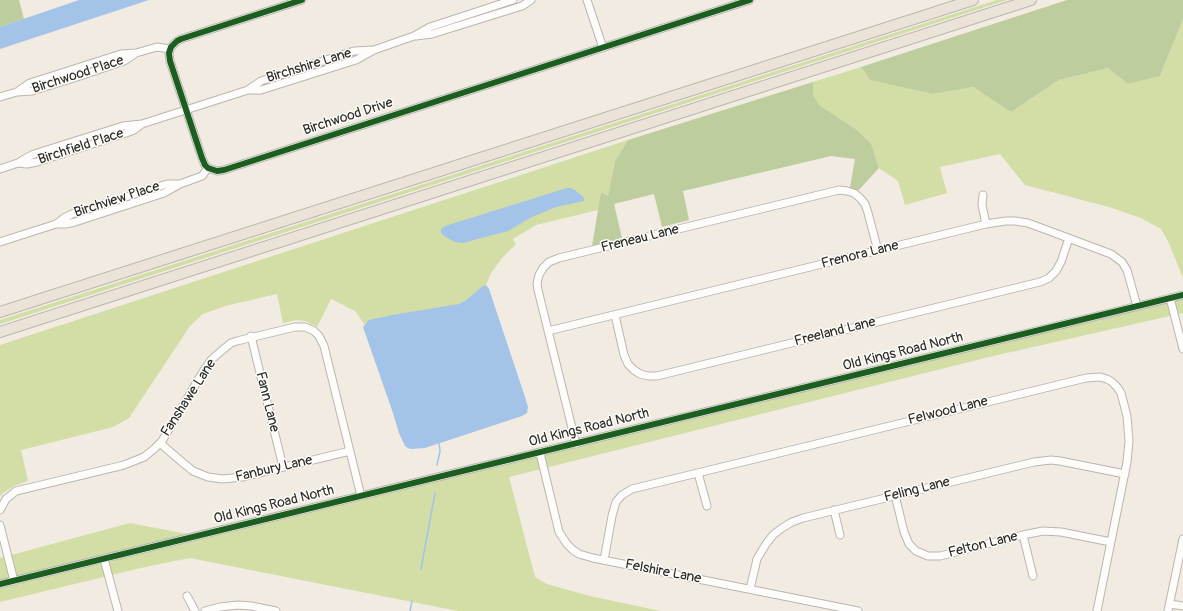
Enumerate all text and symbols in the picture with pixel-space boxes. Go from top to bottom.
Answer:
street label: Birchshire Lane [264,45,354,87]
street label: Birchwood Place [30,52,126,98]
street label: Birchwood Drive [301,95,395,139]
street label: Birchfield Place [36,125,126,169]
street label: Birchview Place [72,178,162,222]
street label: Freneau Lane [599,221,681,257]
street label: Frenora Lane [820,237,900,273]
street label: Freeland Lane [793,314,877,350]
street label: Old Kings Road North [841,329,965,375]
street label: Fanshawe Lane [158,356,220,440]
street label: Fann Lane [251,370,283,434]
street label: Felwood Lane [906,393,990,429]
street label: Old Kings Road North [527,405,651,451]
street label: Fanbury Lane [234,452,314,486]
street label: Feling Lane [882,474,952,506]
street label: Old Kings Road North [212,482,336,528]
street label: Felton Lane [947,528,1019,562]
street label: Felshire Lane [624,556,702,588]

